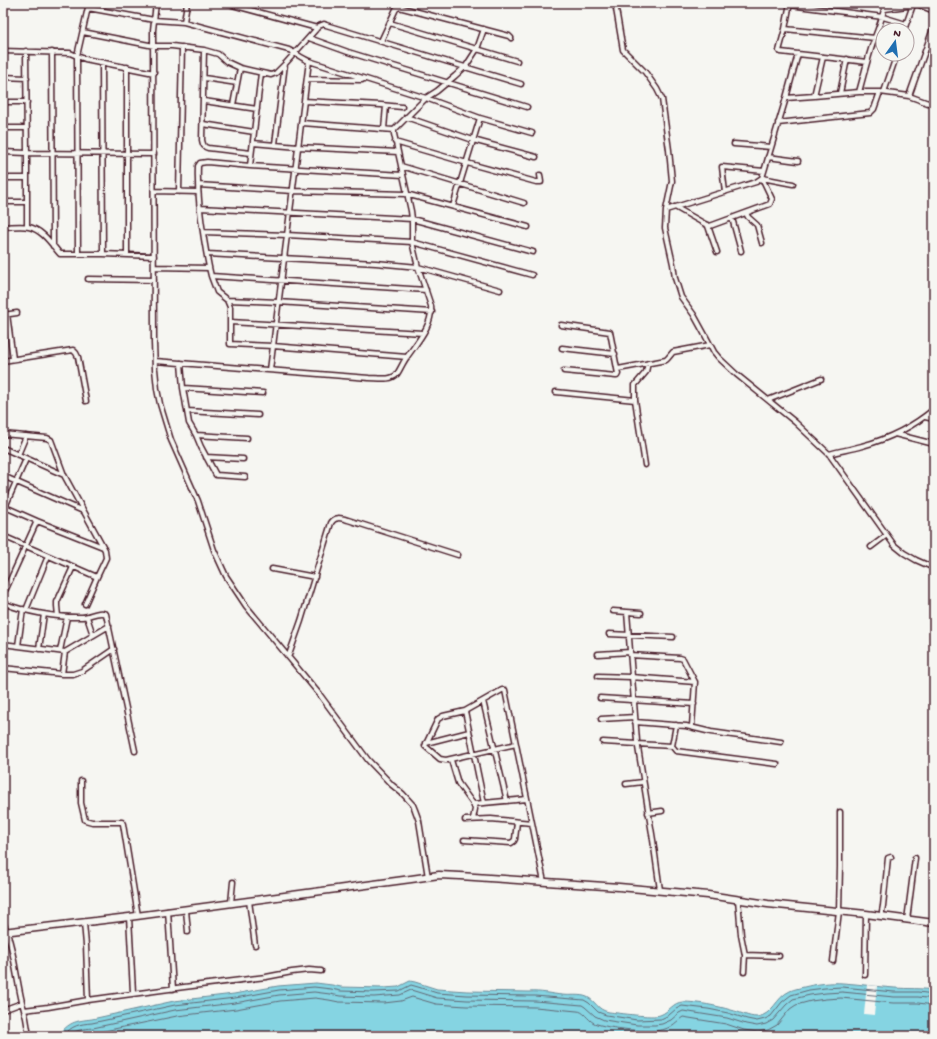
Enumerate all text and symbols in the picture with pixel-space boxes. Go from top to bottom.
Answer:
north arrow [875,22,915,62]
text: N [892,28,902,41]

